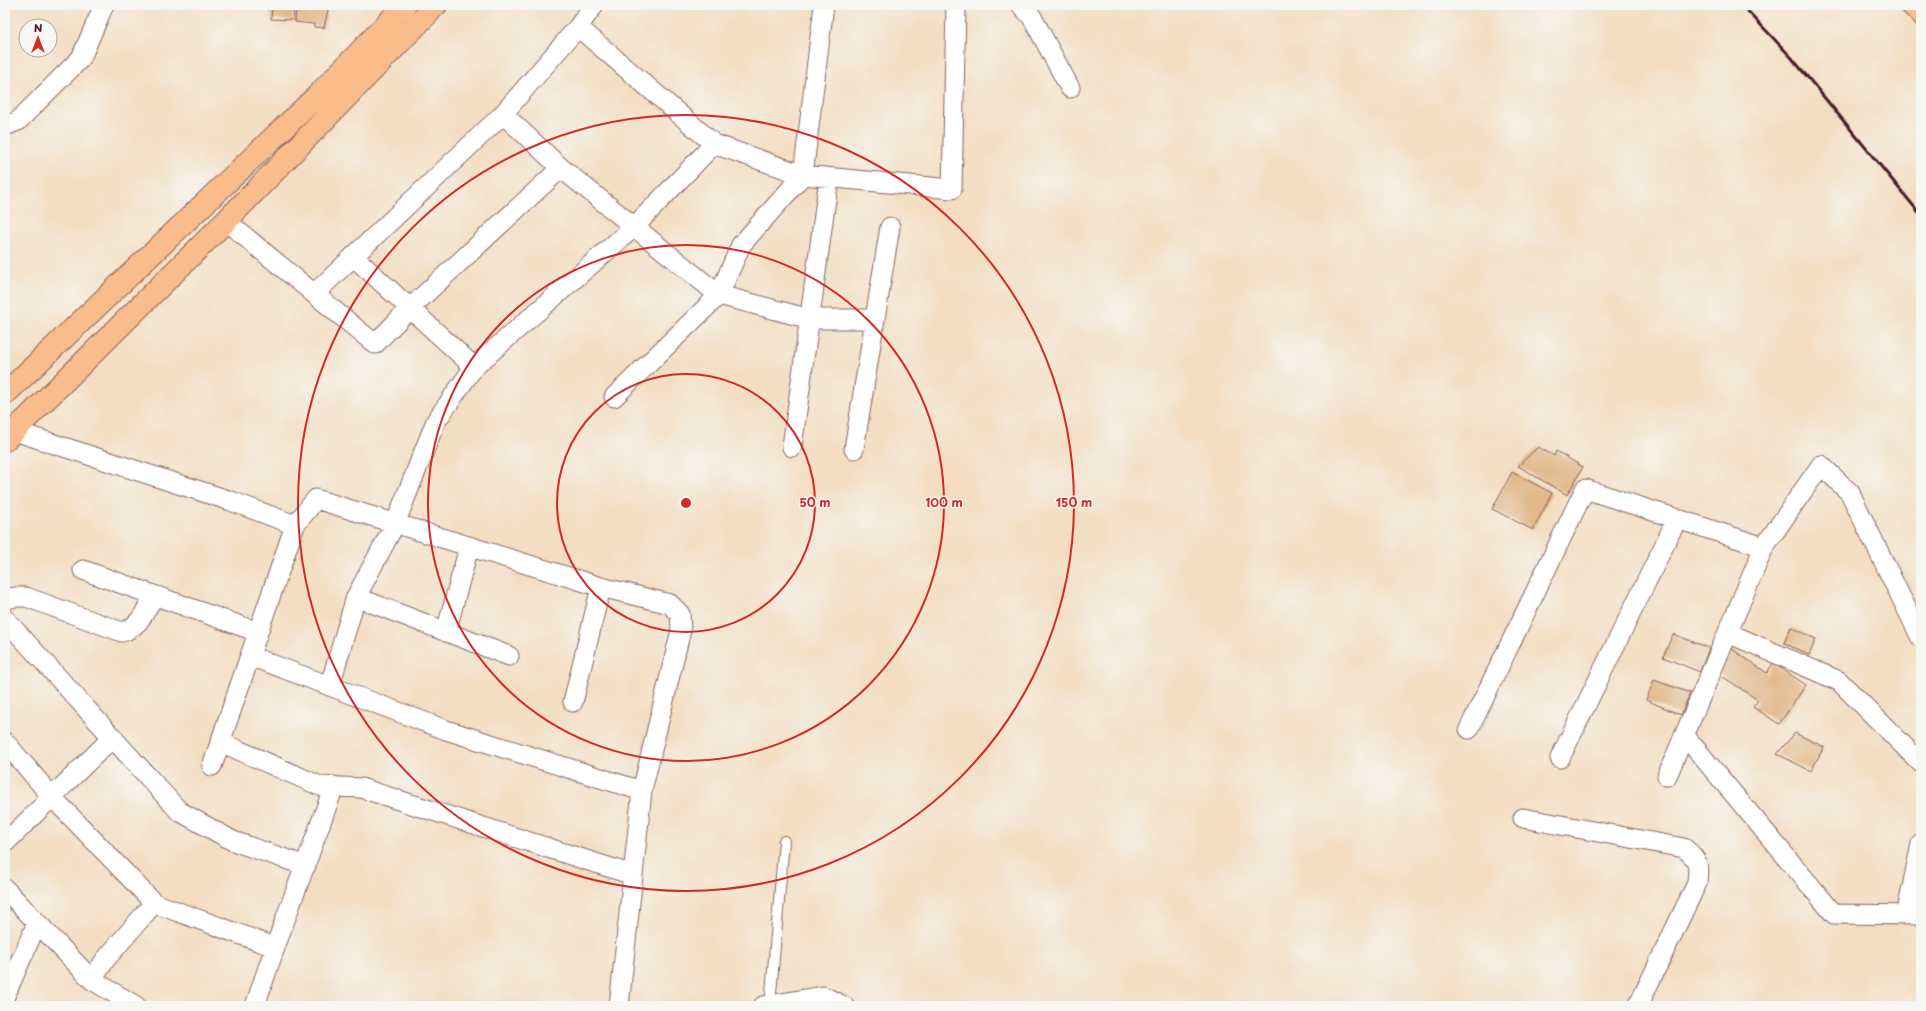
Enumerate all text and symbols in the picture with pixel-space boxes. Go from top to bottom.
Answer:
north arrow [18,18,58,58]
text: N [34,19,43,36]
text: 50 m [799,493,831,511]
text: 100 m [925,493,963,511]
text: 150 m [1056,493,1092,511]
centre of rings [679,496,693,510]

